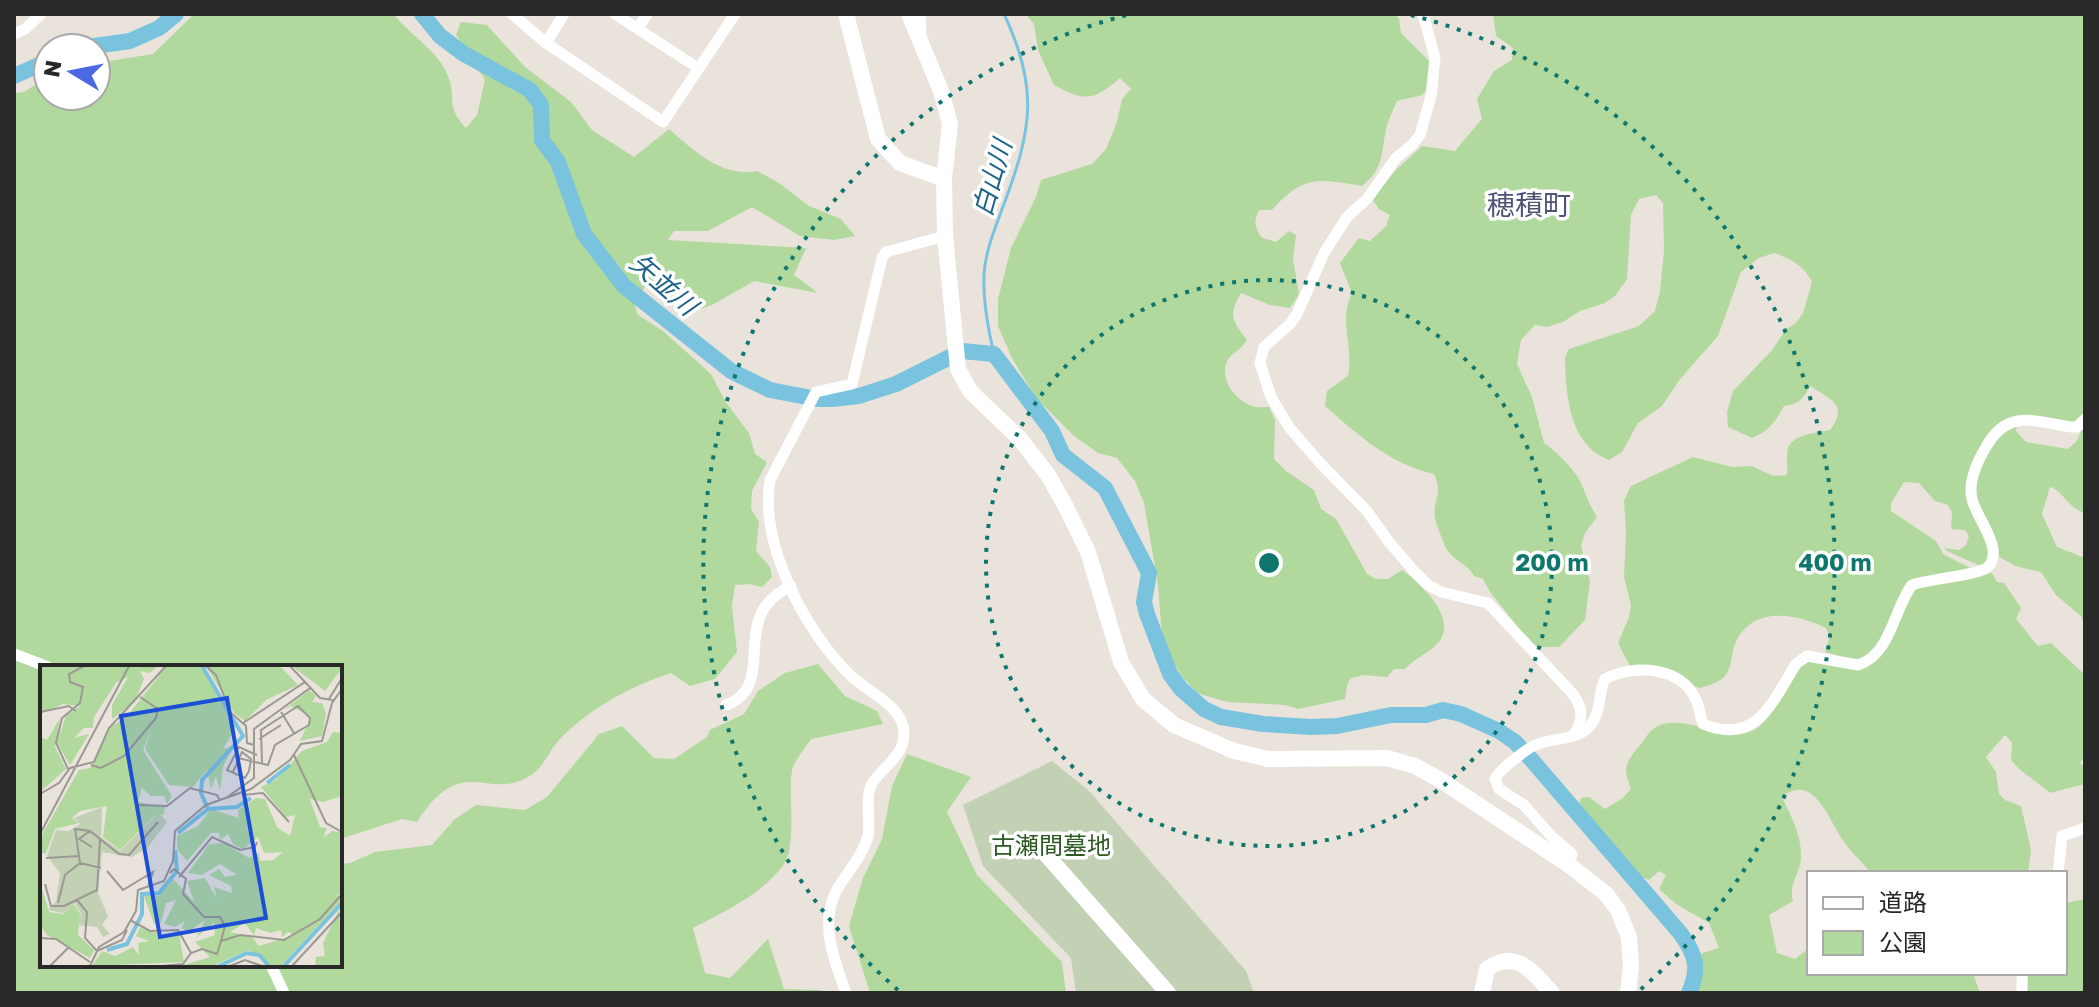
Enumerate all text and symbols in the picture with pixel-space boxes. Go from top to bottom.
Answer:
north arrow [32,32,112,112]
text: N [37,58,67,79]
water label: 白山川 [966,133,1018,220]
district label: 穂積町 [1487,188,1571,221]
water label: 矢並川 [624,247,706,323]
text: 200 m [1516,547,1588,576]
text: 400 m [1798,547,1872,576]
centre of rings [1255,549,1283,577]
inset map [40,665,342,967]
park label: 古瀬間墓地 [991,830,1111,859]
legend [1807,871,2067,975]
text: 道路 [1879,887,1927,916]
text: 公園 [1879,927,1927,956]

